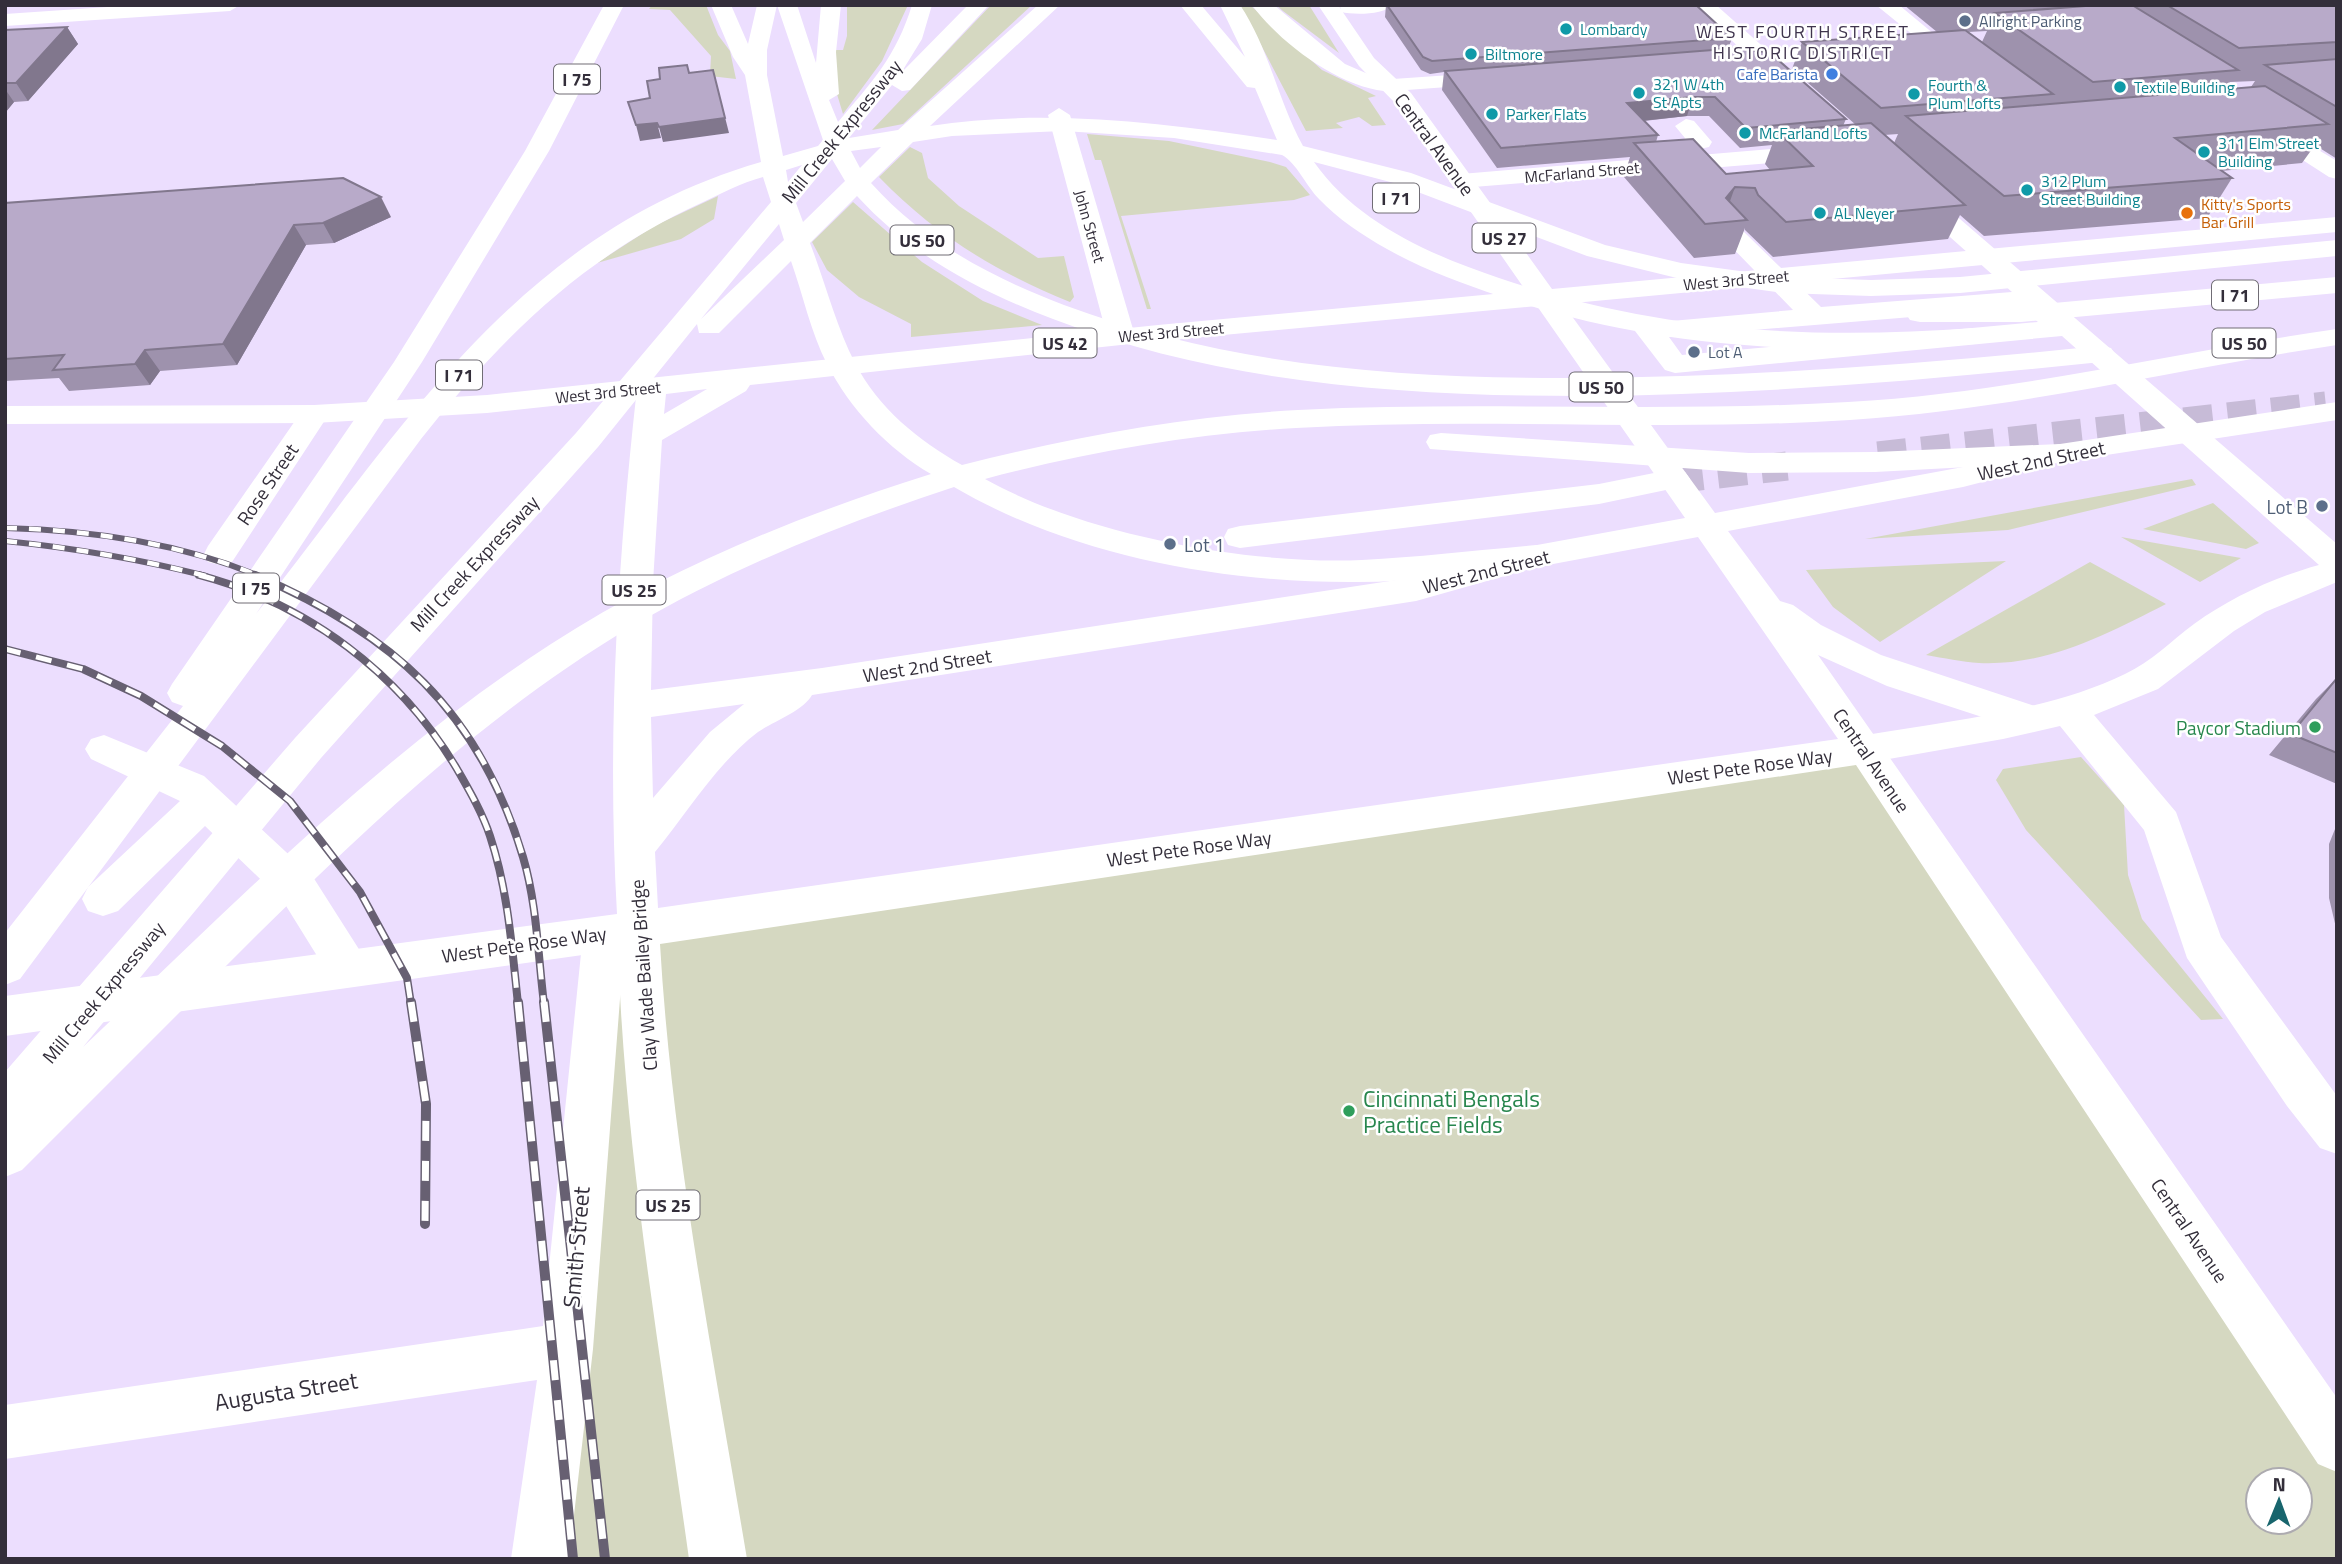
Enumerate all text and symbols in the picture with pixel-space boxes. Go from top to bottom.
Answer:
place label: Allright Parking [1979,9,2082,33]
marker: Allright Parking [1957,13,1973,29]
place label: Lombardy [1580,17,1648,41]
district label: WEST FOURTH STREET HISTORIC DISTRICT [1696,18,1910,66]
marker: Lombardy [1558,21,1574,37]
place label: Biltmore [1485,42,1543,66]
marker: Biltmore [1463,46,1479,62]
street label: Mill Creek Expressway [774,53,908,209]
place label: Cafe Barista [1737,62,1818,86]
road number: I 75 [554,64,600,94]
marker: Cafe Barista [1824,66,1840,82]
place label: 321 W 4th St Apts [1653,72,1724,114]
place label: Fourth & Plum Lofts [1928,73,2001,115]
place label: Textile Building [2134,75,2235,99]
marker: Textile Building [2112,79,2128,95]
marker: 321 W 4th St Apts [1631,85,1647,101]
marker: Fourth & Plum Lofts [1906,86,1922,102]
street label: Central Avenue [1388,87,1482,201]
place label: Parker Flats [1506,102,1587,126]
marker: Parker Flats [1484,106,1500,122]
place label: McFarland Lofts [1759,121,1867,145]
marker: McFarland Lofts [1737,125,1753,141]
place label: 311 Elm Street Building [2218,131,2319,173]
marker: 311 Elm Street Building [2196,144,2212,160]
street label: McFarland Street [1524,155,1641,189]
place label: 312 Plum Street Building [2041,169,2140,211]
marker: 312 Plum Street Building [2019,182,2035,198]
road number: I 71 [1373,183,1419,212]
street label: John Street [1068,187,1112,266]
place label: Kitty's Sports Bar Grill [2201,192,2291,234]
place label: AL Neyer [1834,201,1895,225]
marker: AL Neyer [1812,205,1828,221]
marker: Kitty's Sports Bar Grill [2179,205,2195,221]
road number: US 27 [1472,224,1536,252]
road number: US 50 [890,226,954,254]
street label: West 3rd Street [1682,263,1790,297]
road number: I 71 [2212,281,2258,310]
street label: West 3rd Street [1117,315,1225,349]
road number: US 42 [1034,328,1096,358]
road number: US 50 [2212,328,2276,358]
place label: Lot A [1708,340,1743,364]
marker: Lot A [1686,344,1702,360]
road number: I 71 [436,360,482,390]
road number: US 50 [1570,372,1632,402]
street label: West 3rd Street [554,374,662,409]
street label: West 2nd Street [1975,432,2108,488]
street label: Rose Street [229,437,305,531]
street label: Mill Creek Expressway [403,488,545,638]
place label: Lot B [2266,492,2308,521]
marker: Lot B [2314,498,2330,514]
place label: Lot 1 [1184,530,1224,559]
marker: Lot 1 [1162,536,1178,552]
street label: West 2nd Street [1420,541,1553,601]
road number: I 75 [233,574,279,602]
road number: US 25 [602,576,666,604]
street label: West 2nd Street [861,640,994,689]
street label: Central Avenue [1826,702,1918,818]
place label: Paycor Stadium [2176,713,2301,742]
marker: Paycor Stadium [2307,719,2323,735]
street label: West Pete Rose Way [1666,740,1834,792]
street label: West Pete Rose Way [1105,822,1273,874]
street label: Clay Wade Bailey Bridge [622,878,664,1072]
street label: Mill Creek Expressway [35,915,171,1069]
street label: West Pete Rose Way [440,918,608,970]
place label: Cincinnati Bengals Practice Fields [1363,1081,1540,1142]
marker: Cincinnati Bengals Practice Fields [1341,1103,1357,1119]
street label: Central Avenue [2144,1172,2236,1288]
street label: Smith Street [553,1185,599,1309]
road number: US 25 [636,1190,700,1220]
street label: Augusta Street [212,1362,360,1420]
north arrow [2244,1466,2314,1536]
text: N [2272,1469,2286,1498]

